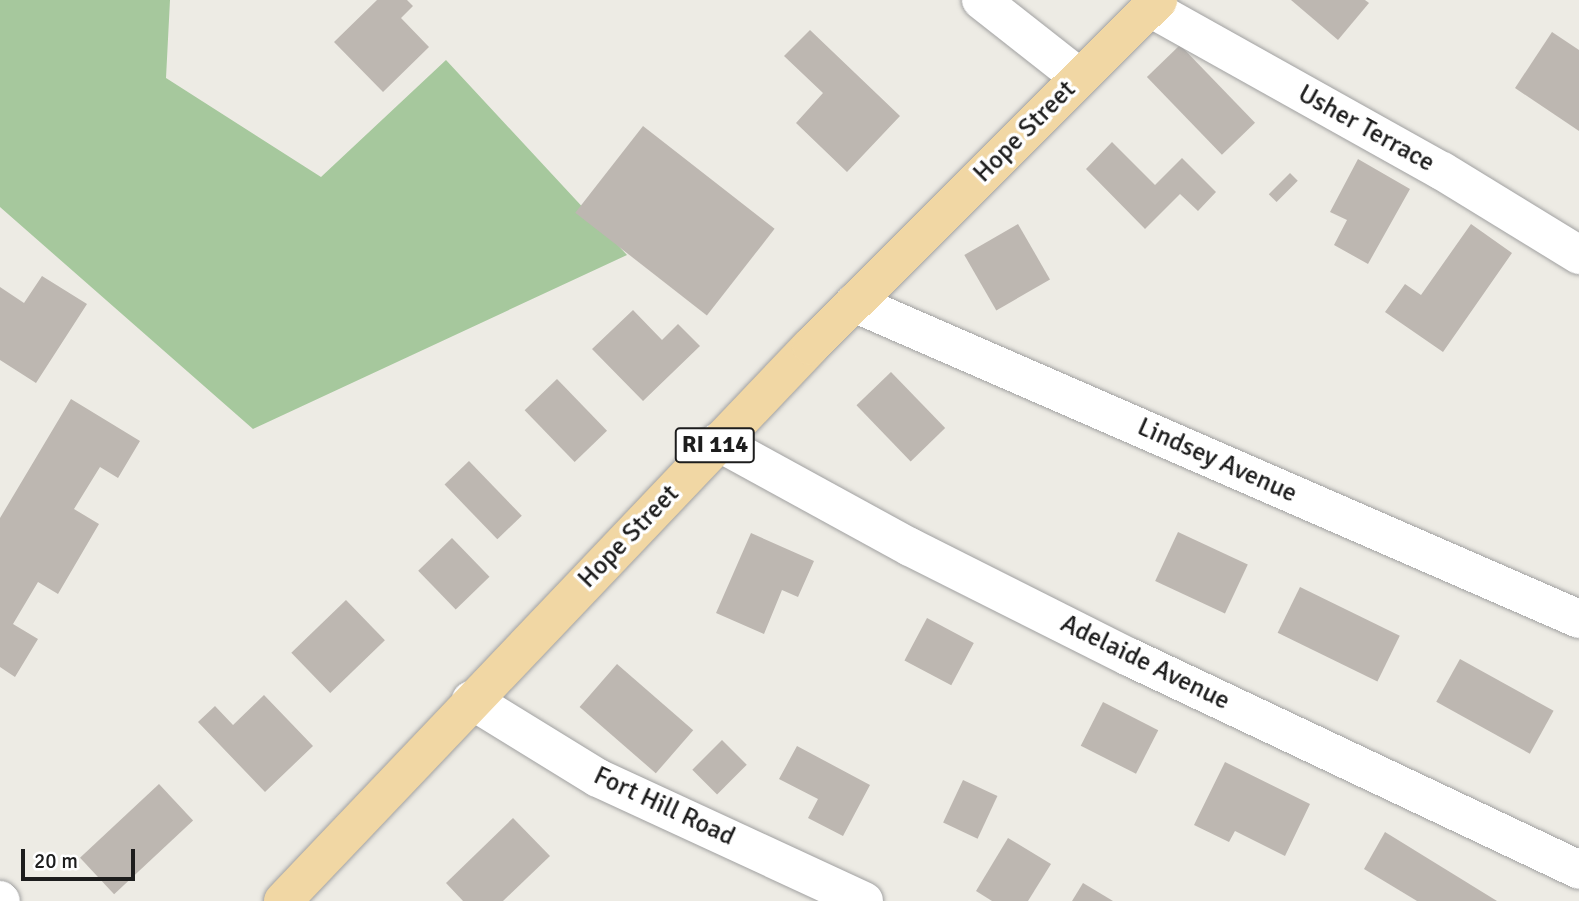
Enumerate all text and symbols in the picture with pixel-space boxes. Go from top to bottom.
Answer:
street label: Hope Street [968,75,1082,189]
street label: Usher Terrace [1292,79,1440,179]
street label: Lindsey Avenue [1132,412,1302,510]
road number: RI 114 [675,424,755,466]
street label: Hope Street [572,479,686,595]
street label: Adelaide Avenue [1055,609,1235,717]
street label: Fort Hill Road [588,761,740,853]
scale bar [24,834,138,878]
text: 20 m [34,848,78,874]

